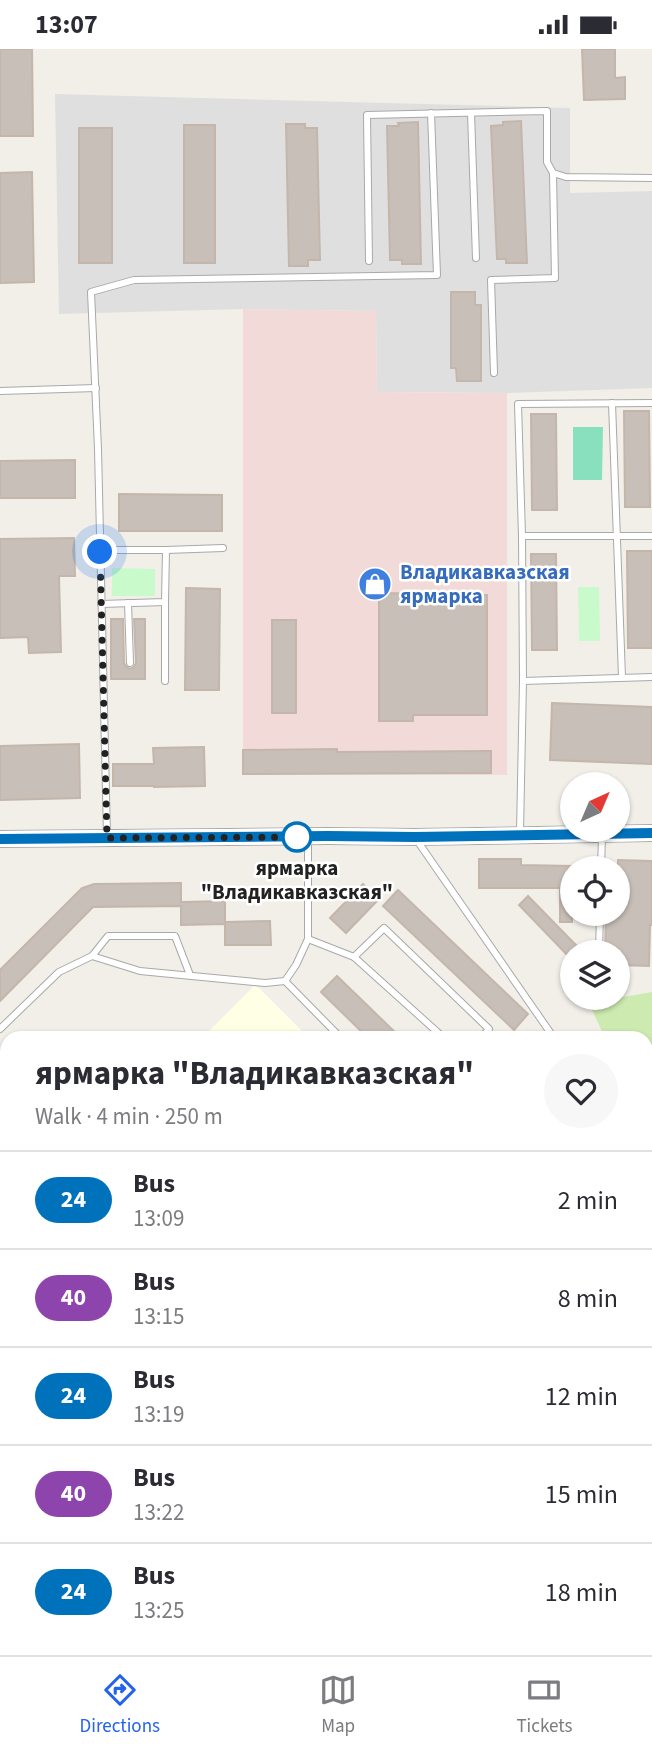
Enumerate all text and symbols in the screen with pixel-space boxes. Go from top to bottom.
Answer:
text: 13:07 [35,6,98,43]
your location [82,534,117,569]
place label: Владикавказская ярмарка [400,557,570,611]
shop icon: Владикавказская ярмарка [356,565,394,603]
north arrow [560,772,630,842]
map controls [560,772,630,1010]
marker: ярмарка "Владикавказская" [282,822,312,852]
place label: ярмарка "Владикавказская" [201,853,393,907]
button: locate [560,856,630,926]
button: layers [560,940,630,1010]
text: ярмарка "Владикавказская" [35,1050,474,1097]
button: heart [544,1054,618,1128]
text: Walk · 4 min · 250 m [35,1100,223,1133]
text: Bus [133,1165,175,1202]
text: 24 [61,1182,86,1217]
text: 2 min [558,1182,618,1219]
text: 13:09 [133,1202,184,1235]
text: Bus [133,1263,175,1300]
text: 40 [61,1280,86,1315]
text: 8 min [558,1280,618,1317]
text: 13:15 [133,1300,184,1333]
text: Bus [133,1361,175,1398]
text: 24 [61,1378,86,1413]
text: 12 min [545,1378,618,1415]
text: 13:19 [133,1398,184,1431]
text: Bus [133,1459,175,1496]
text: 40 [61,1476,86,1511]
text: 15 min [545,1476,618,1513]
text: 13:22 [133,1496,184,1529]
text: Bus [133,1557,175,1594]
text: 24 [61,1574,86,1609]
text: 18 min [545,1574,618,1611]
text: 13:25 [133,1594,184,1627]
tab: Directions [80,1671,160,1740]
tab: Map [319,1671,357,1740]
tab: Tickets [516,1671,572,1740]

